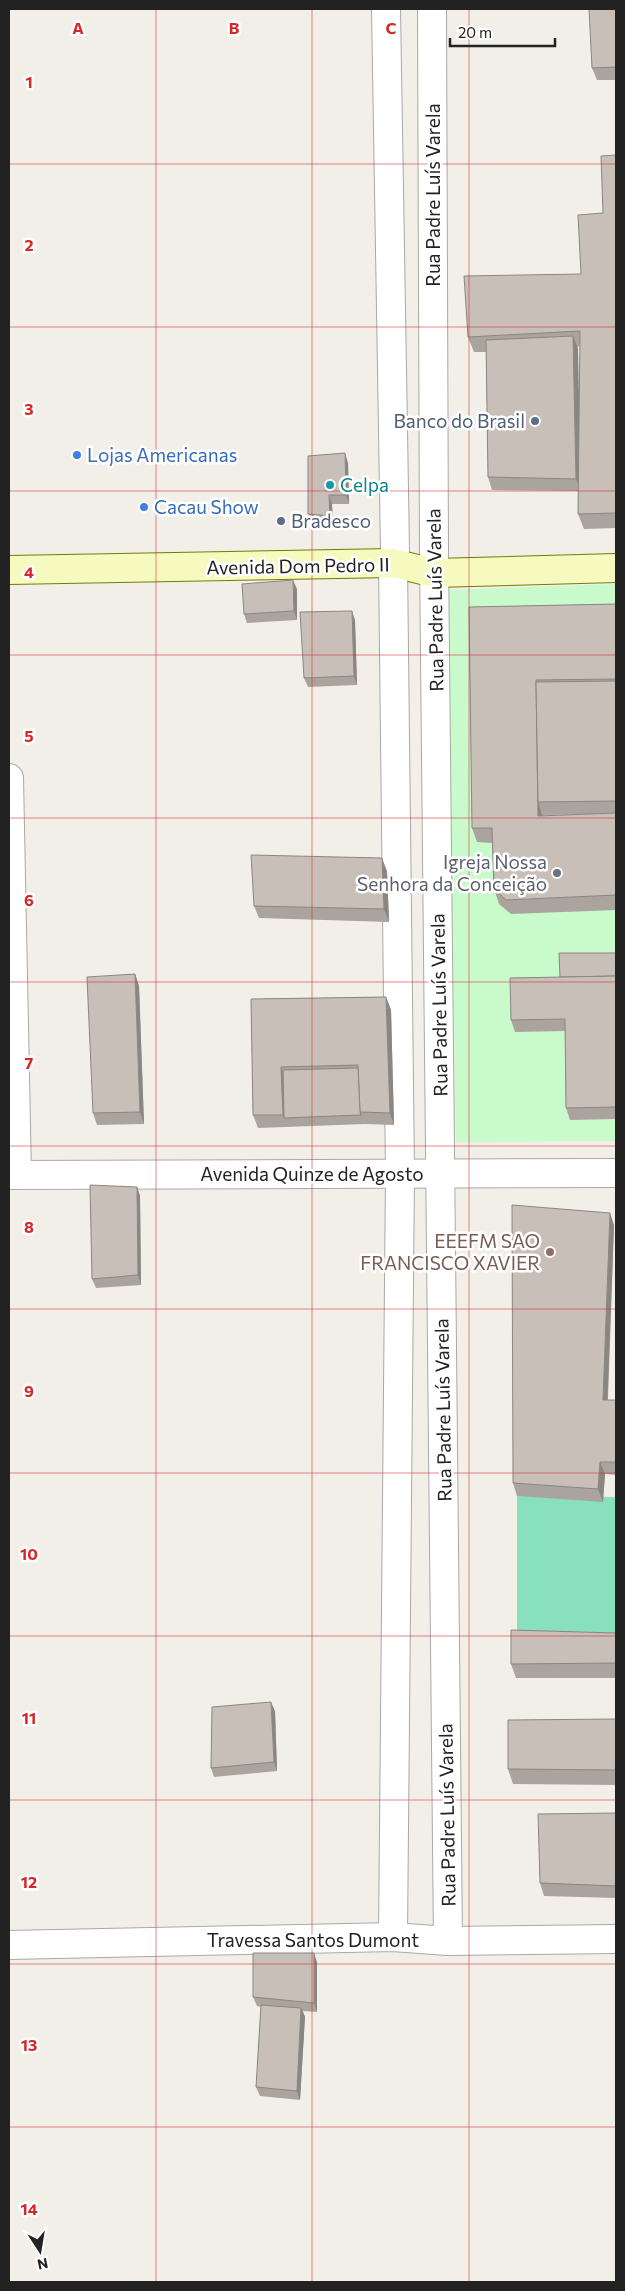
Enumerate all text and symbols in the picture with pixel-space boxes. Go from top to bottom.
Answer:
scale bar [450,15,555,47]
text: A [72,18,84,37]
text: B [229,18,240,37]
text: C [386,18,397,37]
text: 20 m [458,23,492,41]
text: 1 [25,72,33,91]
street label: Rua Padre Luís Varela [421,103,444,287]
text: 2 [24,235,34,254]
text: 3 [24,399,34,418]
place label: Banco do Brasil [394,409,525,432]
marker: Banco do Brasil [529,415,541,427]
place label: Lojas Americanas [87,443,237,466]
marker: Lojas Americanas [71,449,83,461]
place label: Celpa [340,473,389,496]
marker: Celpa [324,479,336,491]
place label: Cacau Show [154,495,259,518]
marker: Cacau Show [138,501,150,513]
street label: Rua Padre Luís Varela [421,508,448,692]
place label: Bradesco [291,509,371,532]
marker: Bradesco [275,515,287,527]
street label: Avenida Dom Pedro II [206,552,390,579]
text: 4 [24,562,34,581]
text: 5 [24,726,34,745]
place label: Igreja Nossa Senhora da Conceição [357,850,547,895]
marker: Igreja Nossa Senhora da Conceição [551,867,563,879]
text: 6 [24,890,34,909]
street label: Rua Padre Luís Varela [425,913,452,1097]
text: 7 [25,1053,34,1072]
street label: Avenida Quinze de Agosto [200,1162,424,1185]
text: 8 [24,1217,34,1236]
place label: EEEFM SAO FRANCISCO XAVIER [360,1229,540,1274]
marker: EEEFM SAO FRANCISCO XAVIER [544,1246,556,1258]
street label: Rua Padre Luís Varela [429,1318,456,1502]
text: 9 [24,1381,34,1400]
text: 10 [20,1544,38,1563]
text: 11 [22,1708,36,1727]
street label: Rua Padre Luís Varela [433,1723,460,1907]
text: 12 [21,1872,37,1891]
street label: Travessa Santos Dumont [207,1928,419,1951]
text: 13 [21,2035,37,2054]
text: 14 [20,2199,38,2218]
north arrow [15,2226,65,2276]
text: N [36,2255,50,2274]

